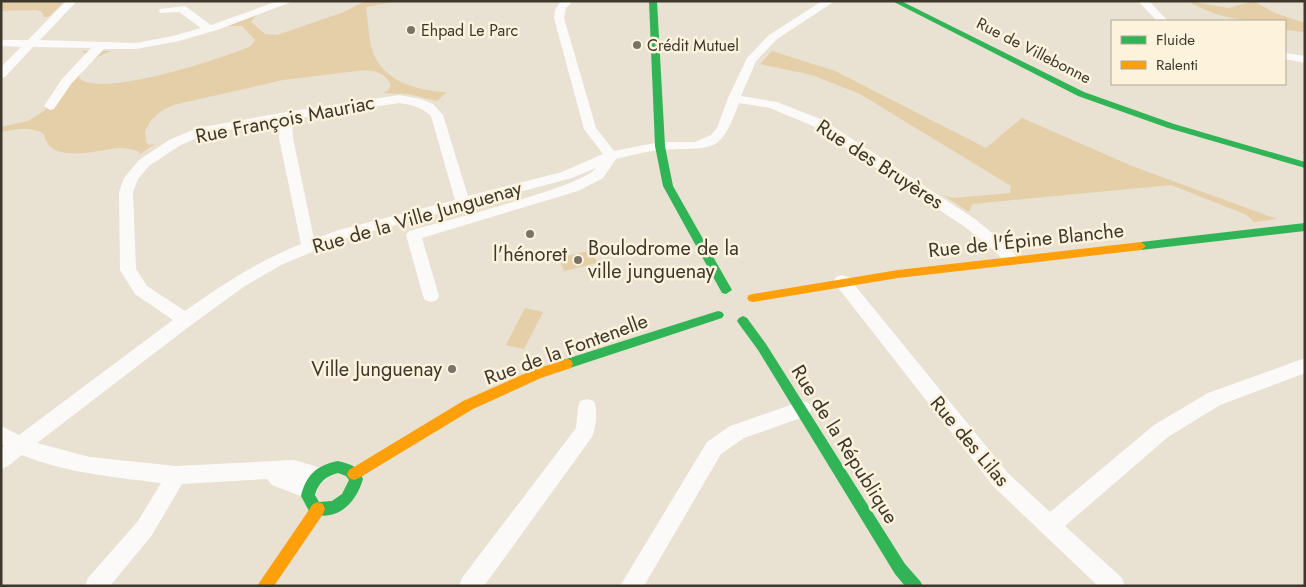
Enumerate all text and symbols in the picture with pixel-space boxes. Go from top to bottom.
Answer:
street label: Rue de Villebonne [973,12,1095,89]
place label: Ehpad Le Parc [421,19,518,42]
legend [1111,20,1286,85]
marker: Ehpad Le Parc [405,24,417,36]
text: Fluide [1156,29,1195,51]
place label: Crédit Mutuel [647,34,739,57]
marker: Crédit Mutuel [631,39,643,51]
text: Ralenti [1156,54,1198,76]
street label: Rue François Mauriac [193,88,377,151]
street label: Rue des Bruyères [811,112,949,216]
street label: Rue de la Ville Junguenay [309,174,525,261]
street label: Rue de l'Épine Blanche [927,216,1125,265]
marker: l'hénoret [524,228,536,240]
place label: Boulodrome de la ville junguenay [588,234,739,286]
place label: l'hénoret [493,240,567,269]
marker: Boulodrome de la ville junguenay [572,254,584,266]
street label: Rue de la Fontenelle [480,306,652,393]
place label: Ville Junguenay [311,355,442,384]
street label: Rue de la République [784,359,905,529]
marker: Ville Junguenay [446,363,458,375]
street label: Rue des Lilas [923,390,1016,493]

